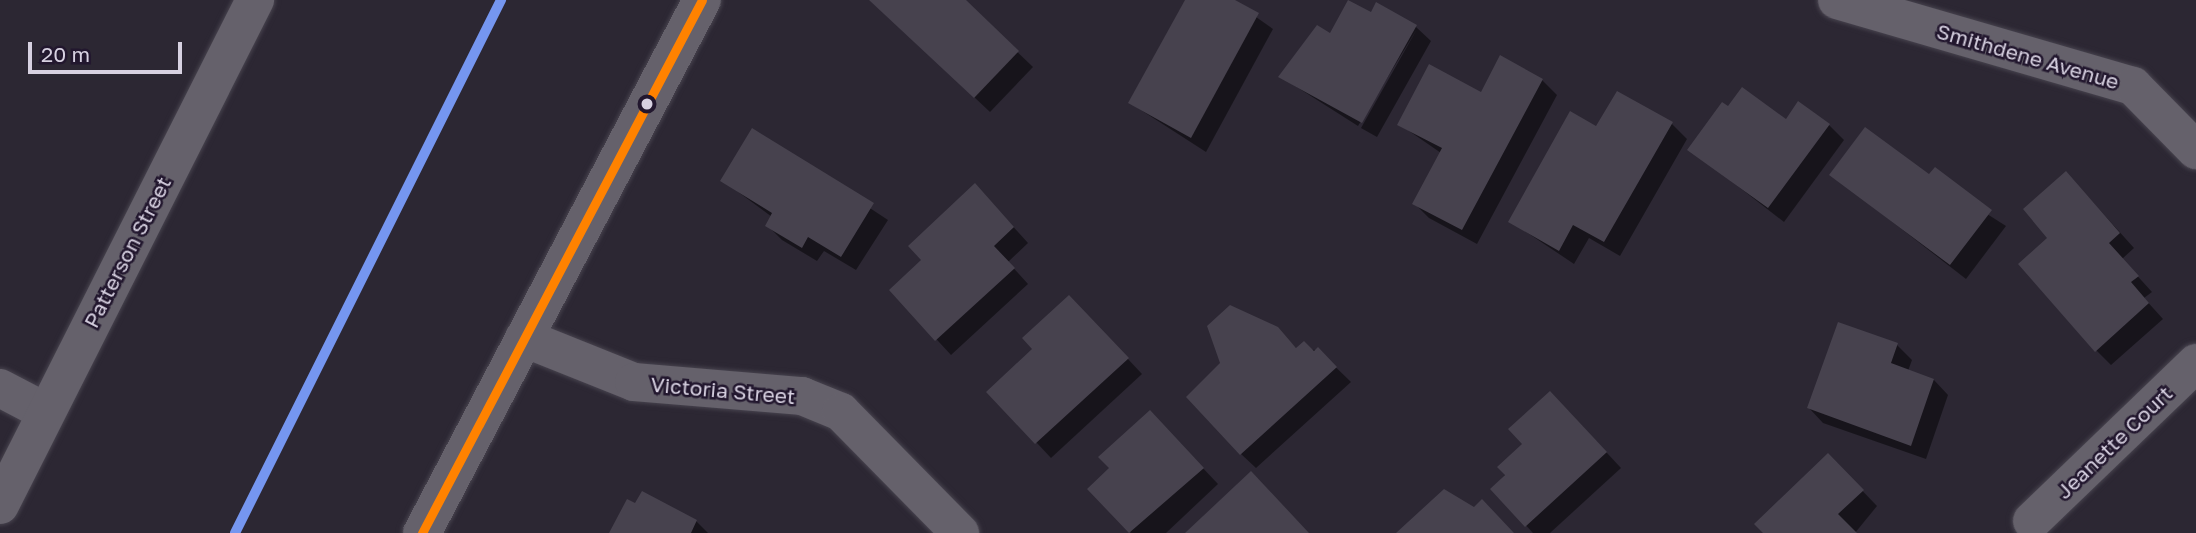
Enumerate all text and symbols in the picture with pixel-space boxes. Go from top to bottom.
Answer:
street label: Smithdene Avenue [1934,18,2122,94]
scale bar [32,28,186,72]
text: 20 m [41,41,90,67]
unlabelled marker [640,97,654,111]
street label: Patterson Street [78,172,176,332]
street label: Victoria Street [650,371,796,409]
street label: Jeanette Court [2051,380,2177,504]

